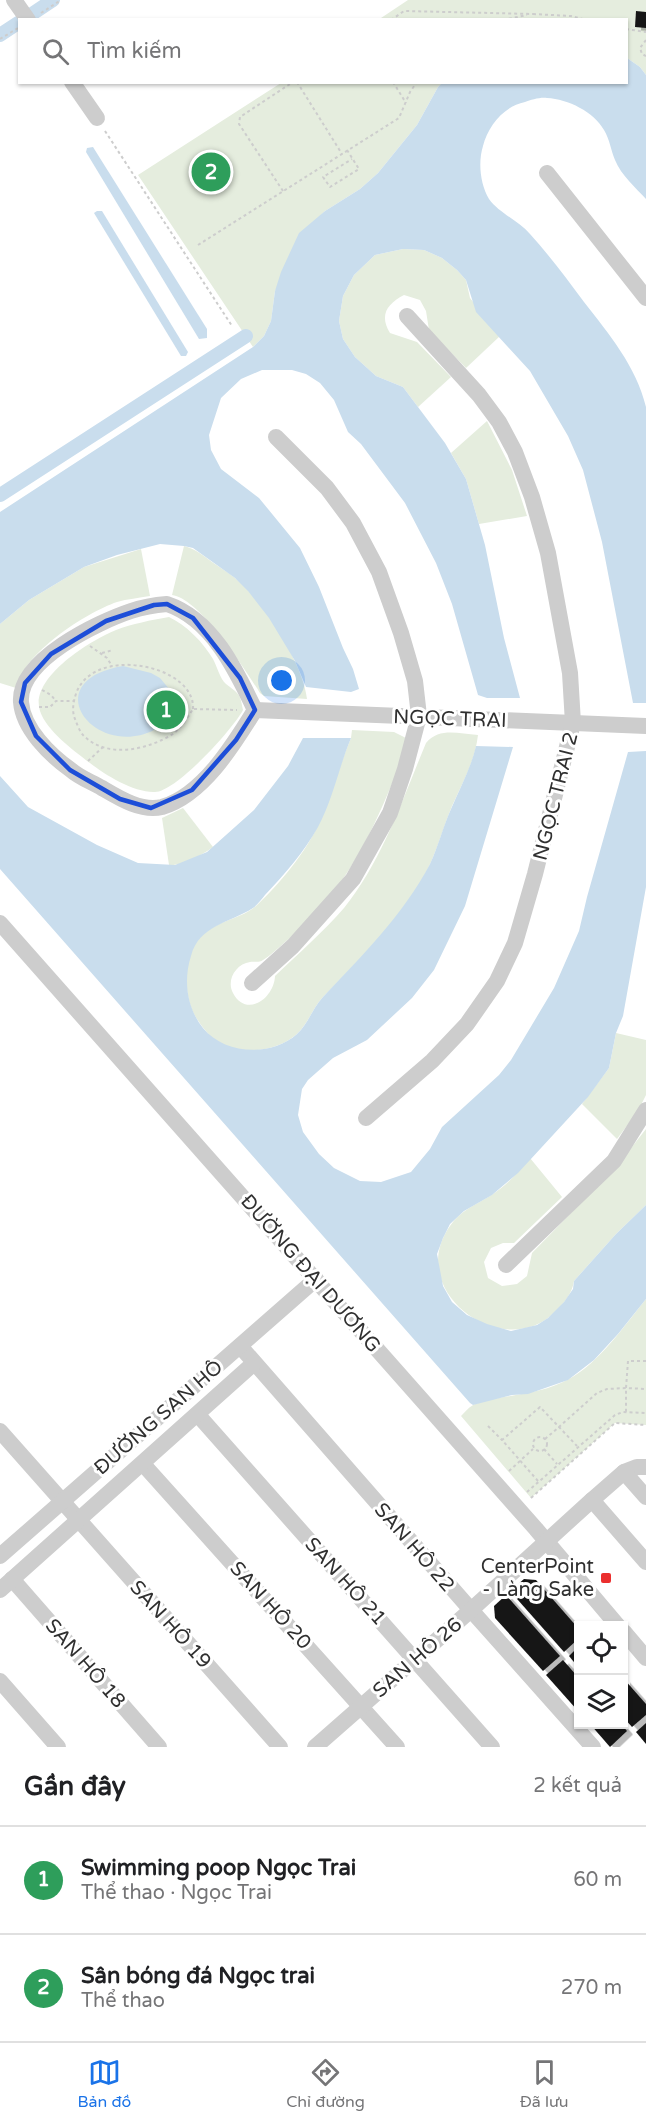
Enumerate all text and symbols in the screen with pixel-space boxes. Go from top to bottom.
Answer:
search box [18,18,628,84]
icon: search [39,35,72,68]
text: Tìm kiếm [87,38,182,64]
pin: 2 [192,150,230,195]
your location [267,666,296,695]
pin: 1 [146,688,186,732]
street label: NGỌC TRAI [393,705,507,733]
street label: NGỌC TRAI 2 [528,730,584,863]
street label: ĐƯỜNG ĐẠI DƯƠNG [235,1189,386,1358]
street label: ĐƯỜNG SAN HÔ [89,1355,228,1480]
street label: SAN HÔ 22 [369,1498,460,1597]
street label: SAN HÔ 21 [299,1532,392,1631]
place label: CenterPoint - Làng Sake [481,1555,594,1602]
street label: SAN HÔ 20 [224,1556,317,1655]
marker: CenterPoint - Làng Sake [599,1571,613,1585]
street label: SAN HÔ 19 [124,1575,217,1674]
street label: SAN HÔ 26 [368,1612,467,1703]
street label: SAN HÔ 18 [40,1614,131,1713]
map controls [574,1621,628,1729]
button: locate [574,1621,628,1675]
button: layers [574,1675,628,1729]
text: Gần đây [24,1771,126,1802]
text: 2 kết quả [533,1774,622,1798]
text: Swimming poop Ngọc Trai [81,1855,356,1881]
text: 1 [37,1868,50,1892]
text: 60 m [573,1868,622,1892]
text: Thể thao · Ngọc Trai [81,1881,272,1905]
text: Sân bóng đá Ngọc trai [81,1963,315,1989]
text: 2 [37,1976,50,2000]
text: 270 m [561,1976,622,2000]
text: Thể thao [81,1989,165,2013]
tab: Bản đồ [77,2056,131,2112]
tab: Chỉ đường [286,2056,365,2112]
tab: Đã lưu [520,2056,569,2112]

